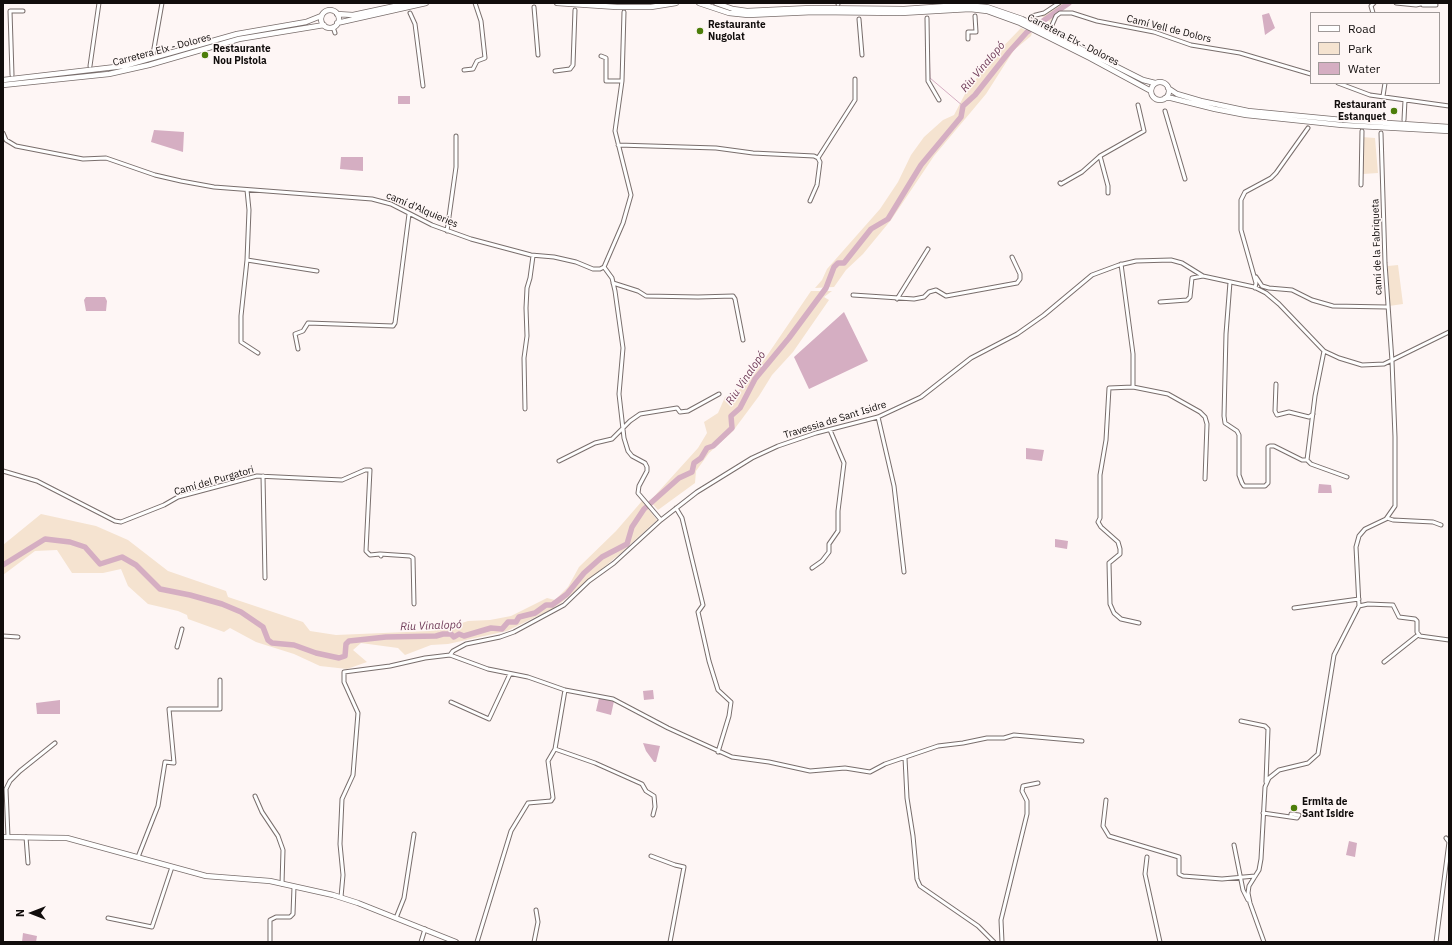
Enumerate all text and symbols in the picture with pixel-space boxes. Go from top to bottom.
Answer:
street label: Carretera Elx - Dolores [1025,12,1121,68]
legend [1310,12,1440,84]
street label: Camí Vell de Dolors [1125,13,1213,45]
place label: Restaurante Nugolat [708,19,766,42]
text: Road [1348,21,1376,36]
marker: Restaurante Nugolat [695,26,705,36]
street label: Carretera Elx - Dolores [111,31,213,69]
water label: Riu Vinalopó [958,39,1008,95]
text: Park [1348,41,1372,56]
place label: Restaurante Nou Pistola [213,43,271,66]
marker: Restaurante Nou Pistola [200,50,210,60]
text: Water [1348,61,1380,76]
place label: Restaurant Estanquet [1334,99,1386,122]
marker: Restaurant Estanquet [1389,106,1399,116]
street label: camí d'Alquieries [384,189,460,231]
street label: camí de la Fabriqueta [1369,199,1385,295]
water label: Riu Vinalopó [723,349,769,407]
street label: Travessia de Sant Isidre [782,399,888,441]
street label: Camí del Purgatori [173,464,255,498]
water label: Riu Vinalopó [400,618,462,634]
place label: Ermita de Sant Isidre [1302,796,1354,820]
marker: Ermita de Sant Isidre [1289,803,1299,813]
north arrow [12,893,52,933]
text: N [13,909,27,917]

